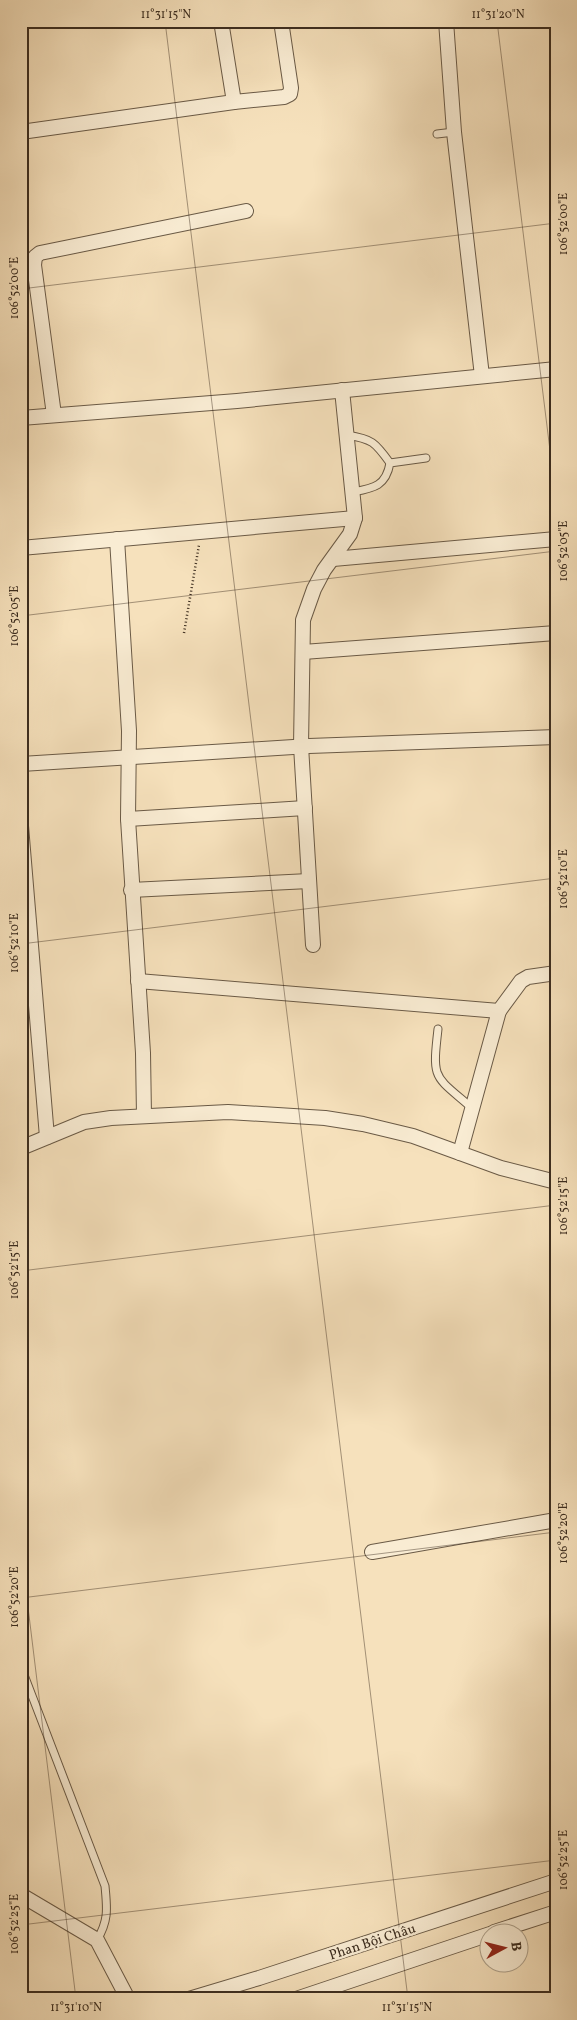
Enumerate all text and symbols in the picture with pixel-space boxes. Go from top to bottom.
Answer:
text: 11°31'15"N [141,7,191,23]
text: 11°31'20"N [471,7,525,23]
text: 106°52'00"E [556,193,572,255]
text: 106°52'00"E [7,257,23,319]
text: 106°52'05"E [556,521,572,581]
text: 106°52'05"E [7,586,23,646]
text: 106°52'10"E [556,849,572,909]
text: 106°52'10"E [7,913,23,973]
text: 106°52'15"E [556,1177,572,1235]
text: 106°52'15"E [7,1241,23,1299]
text: 106°52'20"E [556,1502,572,1564]
text: 106°52'20"E [7,1566,23,1628]
text: 106°52'25"E [556,1830,572,1890]
text: 106°52'25"E [7,1894,23,1954]
street label: Phan Bội Châu [327,1919,418,1965]
north arrow [480,1922,530,1972]
text: B [505,1941,525,1952]
text: 11°31'10"N [50,2000,102,2016]
text: 11°31'15"N [382,2000,432,2016]

